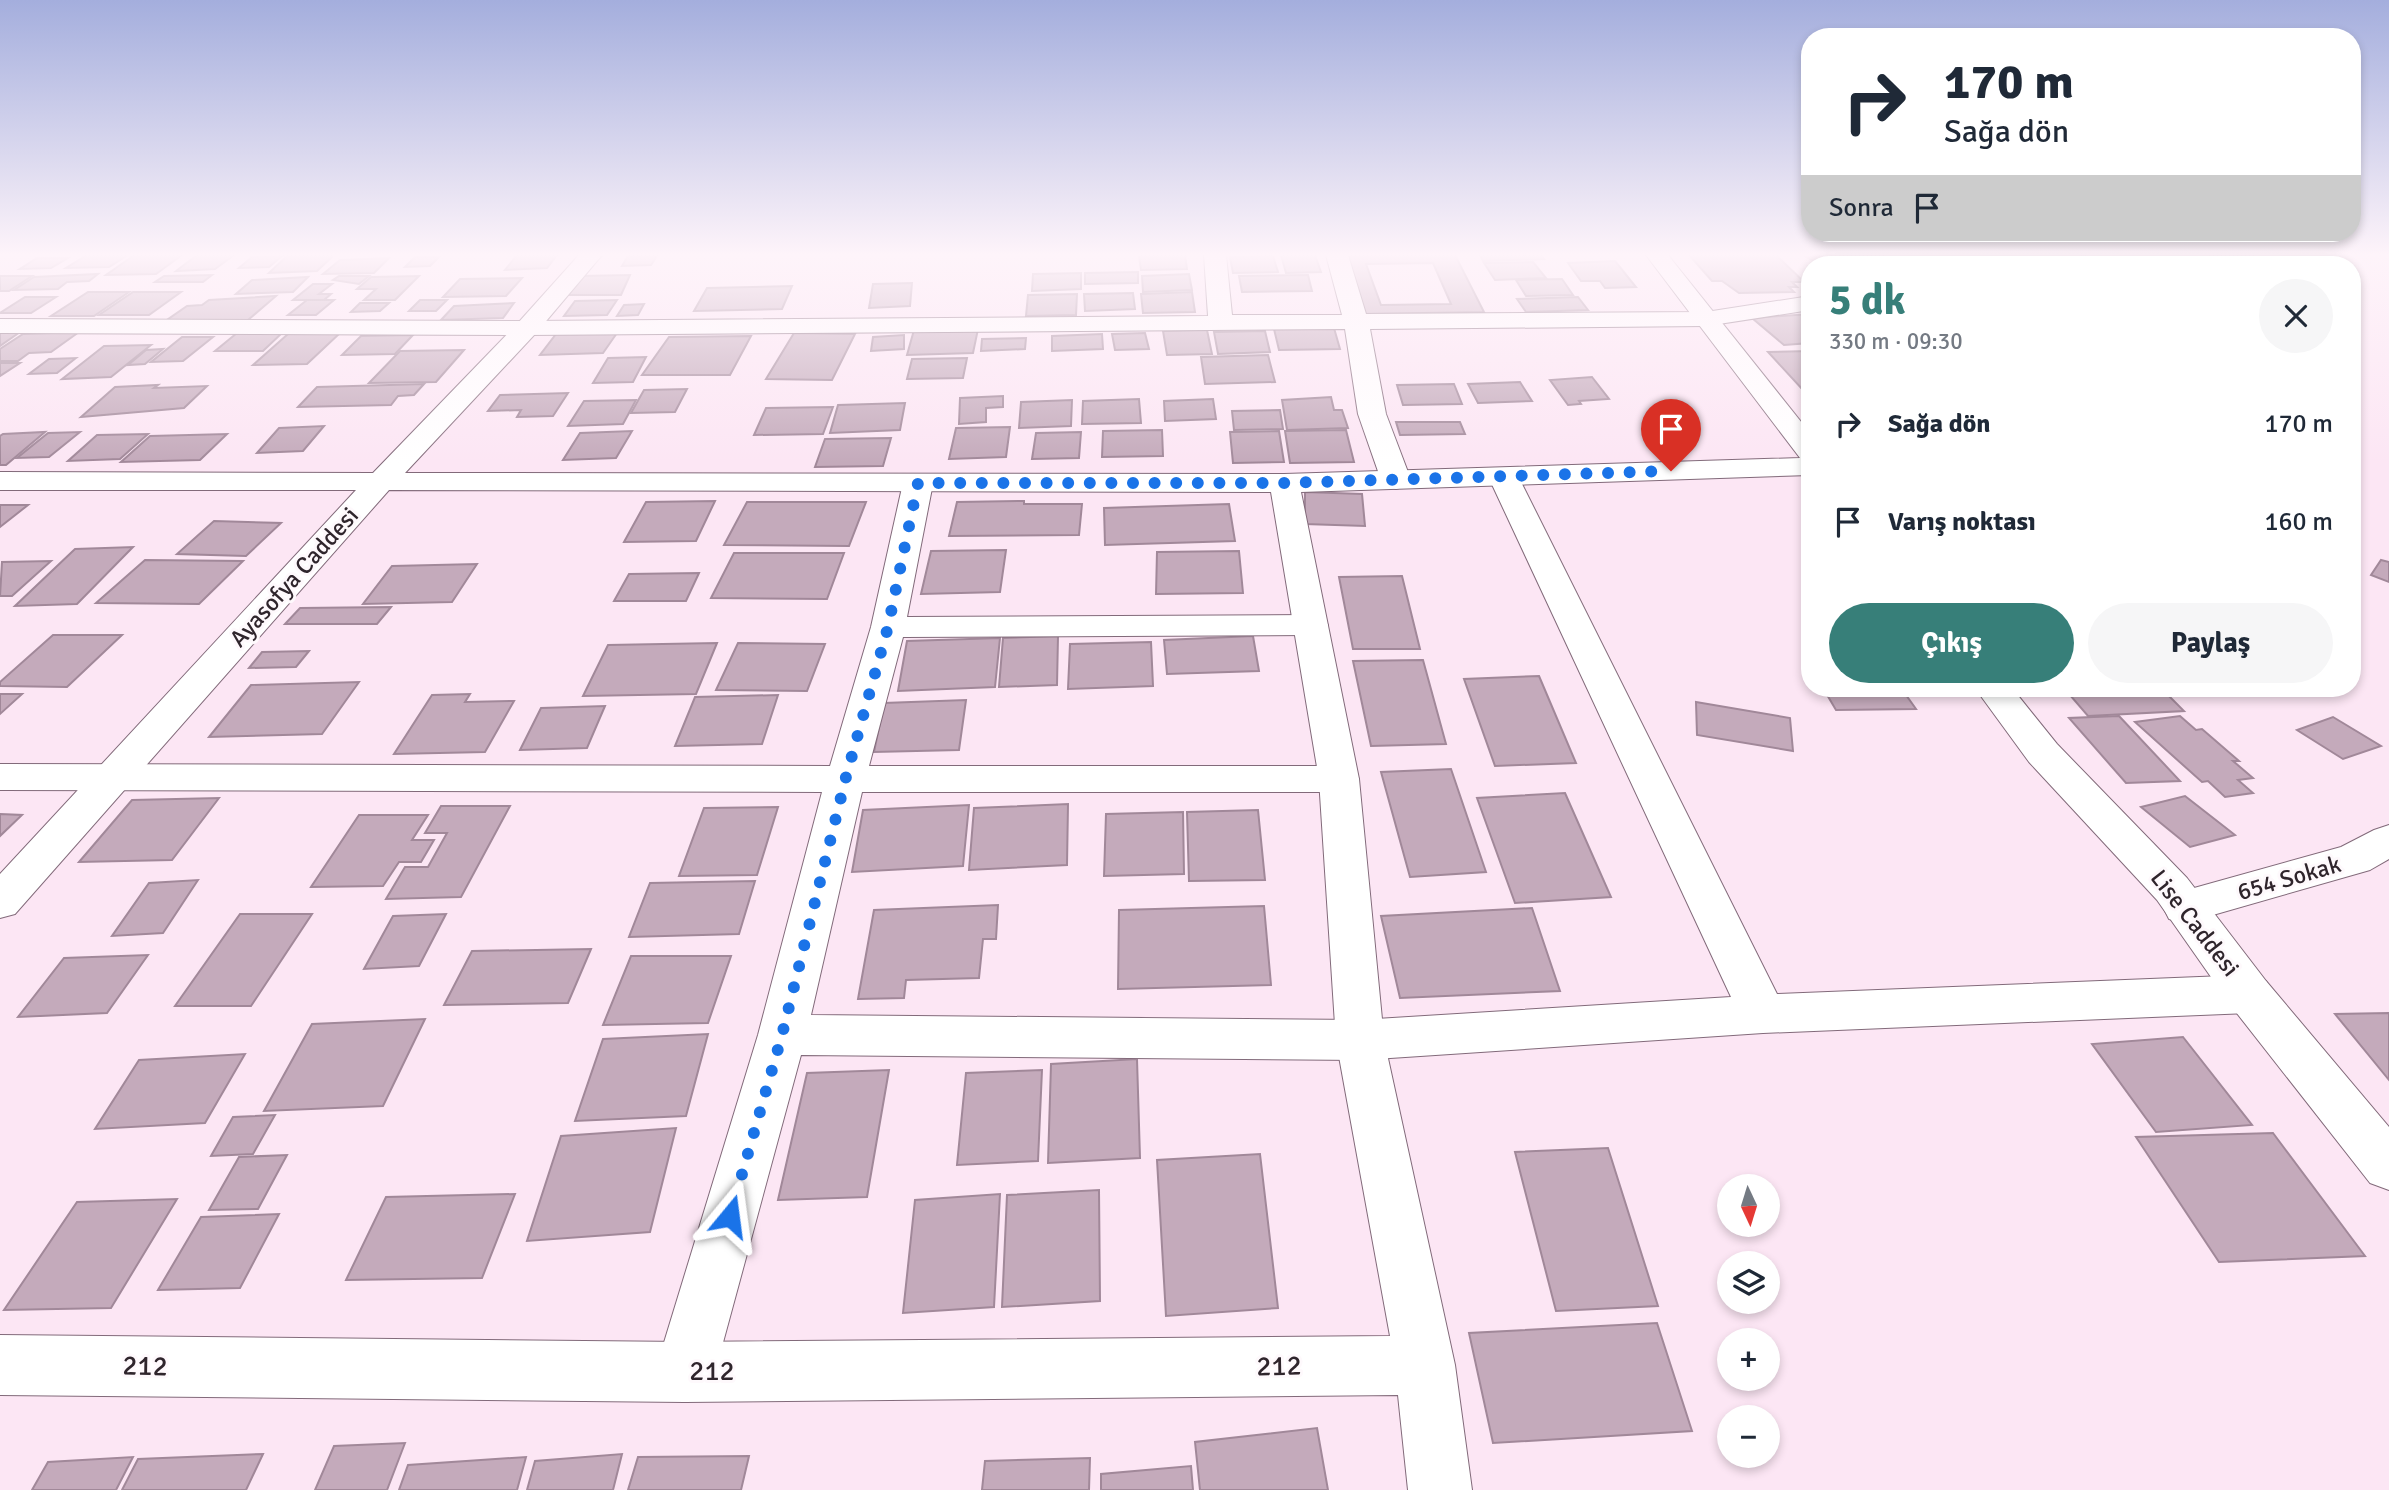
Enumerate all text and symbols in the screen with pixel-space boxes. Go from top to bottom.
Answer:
text: 170 m [1944,52,2074,112]
icon: right [1829,56,1920,147]
text: Sağa dön [1944,112,2069,151]
icon: arrive [1908,189,1946,227]
text: Sonra [1829,192,1894,224]
text: 5 dk [1829,275,1906,326]
button: close [2259,279,2333,353]
text: 330 m · 09:30 [1829,327,1963,356]
pin [1641,399,1701,471]
icon: right [1829,405,1867,443]
text: Sağa dön [1888,408,1991,440]
text: 170 m [2264,408,2333,440]
icon: arrive [1652,410,1690,448]
street label: Ayasofya Caddesi [223,501,365,653]
icon: arrive [1829,503,1867,541]
text: Varış noktası [1888,506,2036,538]
text: 160 m [2264,506,2333,538]
button: Çıkış [1829,603,2074,683]
button: Paylaş [2088,603,2333,683]
street label: 654 Sokak [2234,849,2344,907]
street label: Lise Caddesi [2144,864,2246,982]
north arrow [1717,1174,1780,1237]
map controls [1717,1174,1780,1468]
position arrow [693,1179,767,1253]
button: layers [1717,1251,1780,1314]
button: + [1717,1328,1780,1391]
street label: 212 [122,1349,168,1383]
street label: 212 [1256,1349,1302,1383]
street label: 212 [689,1354,735,1388]
button: − [1717,1405,1780,1468]

